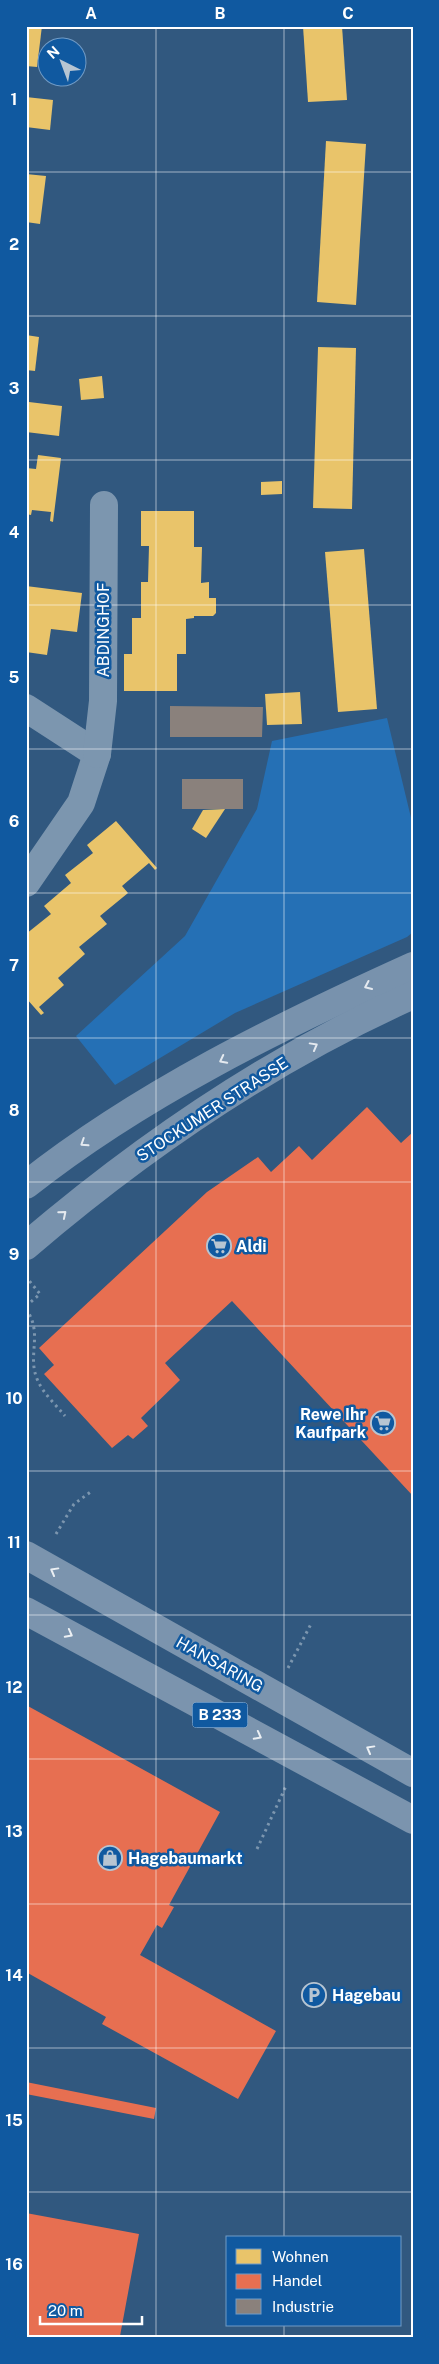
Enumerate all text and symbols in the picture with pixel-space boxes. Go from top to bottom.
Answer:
text: A [85,4,97,23]
text: B [215,4,226,23]
text: C [342,4,354,23]
north arrow [38,38,88,88]
text: N [44,43,63,62]
text: 1 [11,90,17,109]
text: 2 [9,235,19,254]
text: 3 [9,379,19,398]
text: 4 [9,523,20,542]
street label: ABDINGHOF [94,582,113,678]
text: 5 [9,668,20,687]
text: 6 [9,812,19,831]
text: 7 [9,956,19,975]
one-way arrow [364,980,373,991]
one-way arrow [308,1042,317,1052]
street label: STOCKUMER STRASSE [133,1053,292,1165]
one-way arrow [220,1054,229,1064]
text: 8 [9,1101,20,1120]
one-way arrow [80,1137,89,1147]
one-way arrow [58,1211,67,1220]
supermarket icon: Aldi [206,1233,232,1259]
place label: Aldi [236,1237,266,1256]
text: 9 [9,1245,19,1264]
text: 10 [5,1389,23,1408]
place label: Rewe Ihr Kaufpark [295,1405,366,1442]
supermarket icon: Rewe Ihr Kaufpark [370,1410,396,1436]
text: 11 [7,1533,21,1552]
one-way arrow [51,1567,60,1577]
one-way arrow [64,1628,73,1638]
street label: HANSARING [173,1633,267,1696]
text: 12 [5,1678,23,1697]
road number: B 233 [192,1702,248,1728]
one-way arrow [253,1730,262,1740]
one-way arrow [367,1745,376,1755]
text: 13 [5,1822,23,1841]
shop icon: Hagebaumarkt [97,1845,123,1871]
place label: Hagebaumarkt [128,1849,243,1868]
text: 14 [5,1966,23,1985]
parking icon: Hagebau [301,1982,327,2008]
place label: Hagebau [332,1986,401,2005]
text: 15 [5,2111,23,2130]
legend [226,2236,402,2326]
text: Wohnen [272,2248,329,2265]
text: 16 [5,2255,23,2274]
text: Handel [272,2272,322,2289]
scale bar [40,2294,142,2326]
text: Industrie [272,2298,334,2315]
text: 20 m [48,2302,83,2319]

